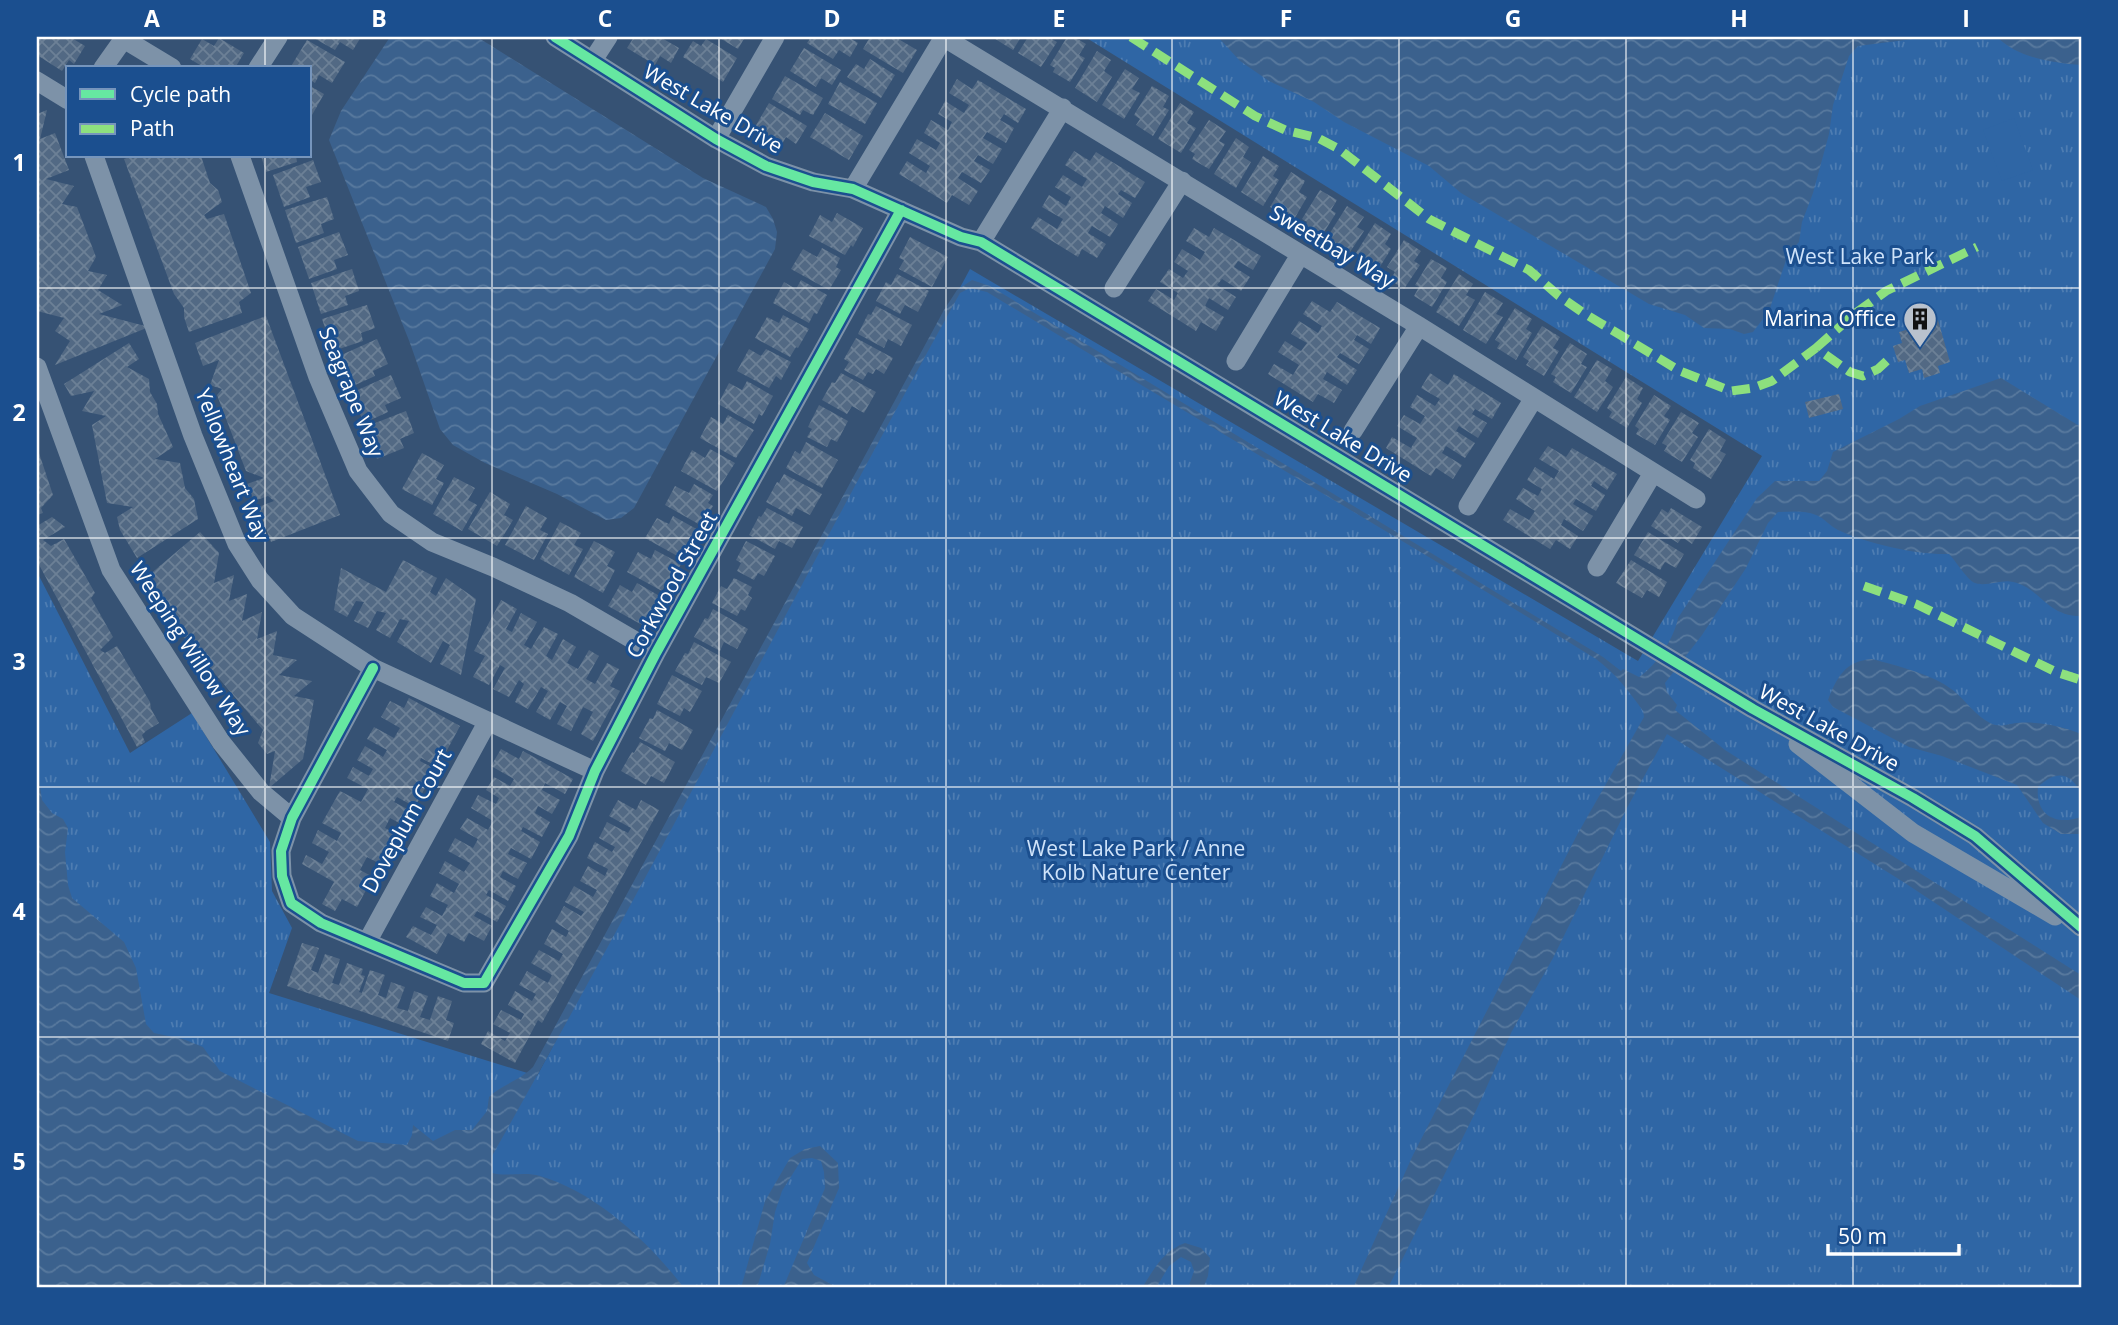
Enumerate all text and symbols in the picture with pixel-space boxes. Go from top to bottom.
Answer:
text: A [144,2,160,34]
text: B [371,2,387,34]
text: C [598,2,612,34]
text: D [823,2,841,34]
text: E [1053,2,1065,34]
text: F [1280,2,1292,34]
text: G [1505,2,1521,34]
text: H [1730,2,1748,34]
text: I [1962,2,1970,34]
street label: West Lake Drive [639,57,788,159]
legend [66,66,312,158]
text: Cycle path [130,80,231,108]
text: Path [130,114,175,142]
text: 1 [12,146,26,178]
street label: Sweetbay Way [1265,198,1401,295]
park label: West Lake Park [1786,242,1934,270]
building icon: Marina Office [1901,300,1939,349]
place label: Marina Office [1764,304,1896,332]
street label: Seagrape Way [313,322,391,461]
street label: Yellowheart Way [190,384,277,546]
street label: West Lake Drive [1269,384,1418,488]
text: 2 [12,396,26,428]
street label: Corkwood Street [619,506,723,663]
street label: Weeping Willow Way [124,556,258,741]
text: 3 [12,645,26,677]
street label: West Lake Drive [1754,677,1905,777]
street label: Doveplum Court [355,743,457,898]
park label: West Lake Park / Anne Kolb Nature Center [1027,834,1245,886]
text: 4 [12,895,26,927]
text: 5 [12,1145,26,1177]
scale bar [1828,1213,1959,1257]
text: 50 m [1838,1222,1887,1250]

